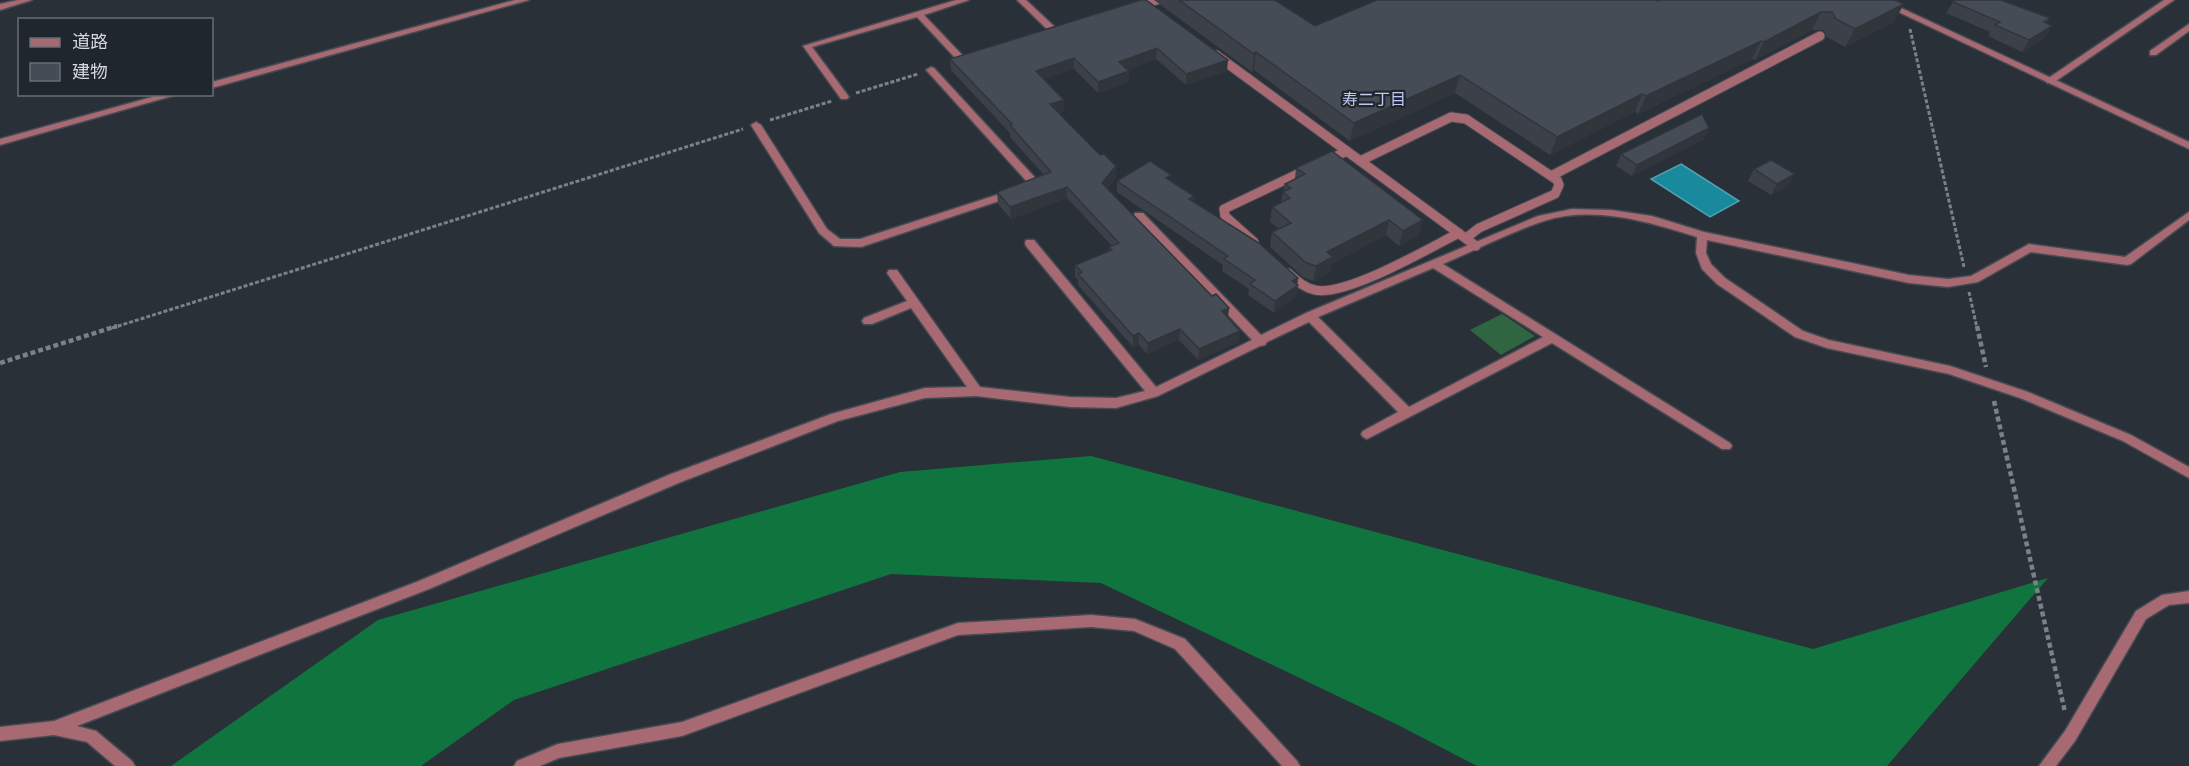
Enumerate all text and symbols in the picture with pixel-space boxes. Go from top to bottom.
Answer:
legend [18,18,213,96]
text: 道路 [72,30,108,53]
text: 建物 [72,60,108,83]
district label: 寿二丁目 [1342,89,1406,110]

